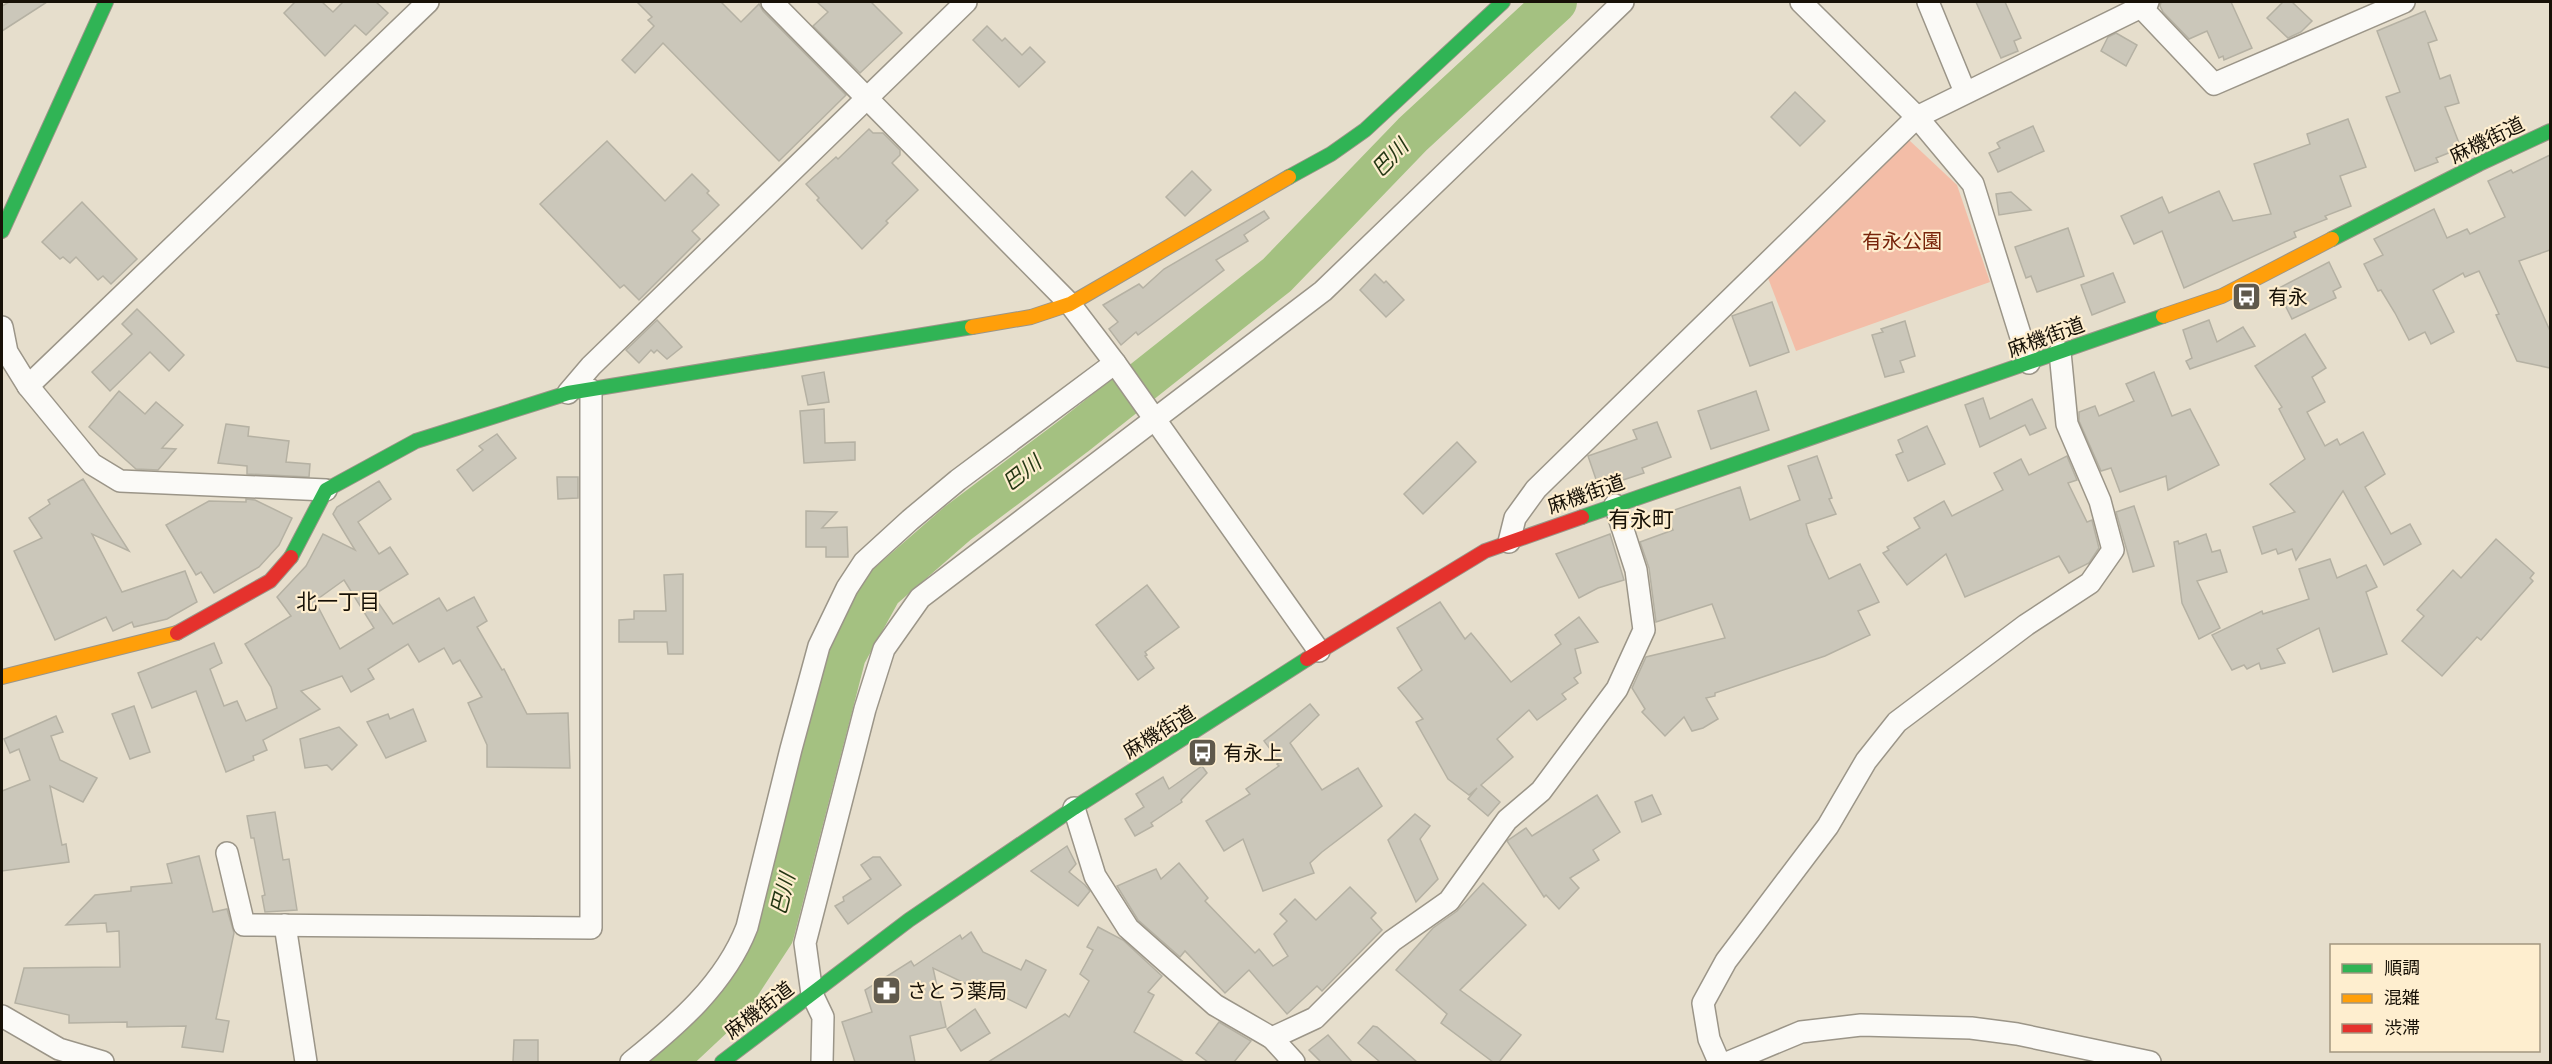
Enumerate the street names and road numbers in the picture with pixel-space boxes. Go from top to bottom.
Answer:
street label: 麻機街道 [2446,113,2528,168]
street label: 麻機街道 [2005,313,2088,362]
street label: 麻機街道 [1545,471,1628,518]
street label: 麻機街道 [1119,701,1199,763]
street label: 麻機街道 [720,977,798,1044]

